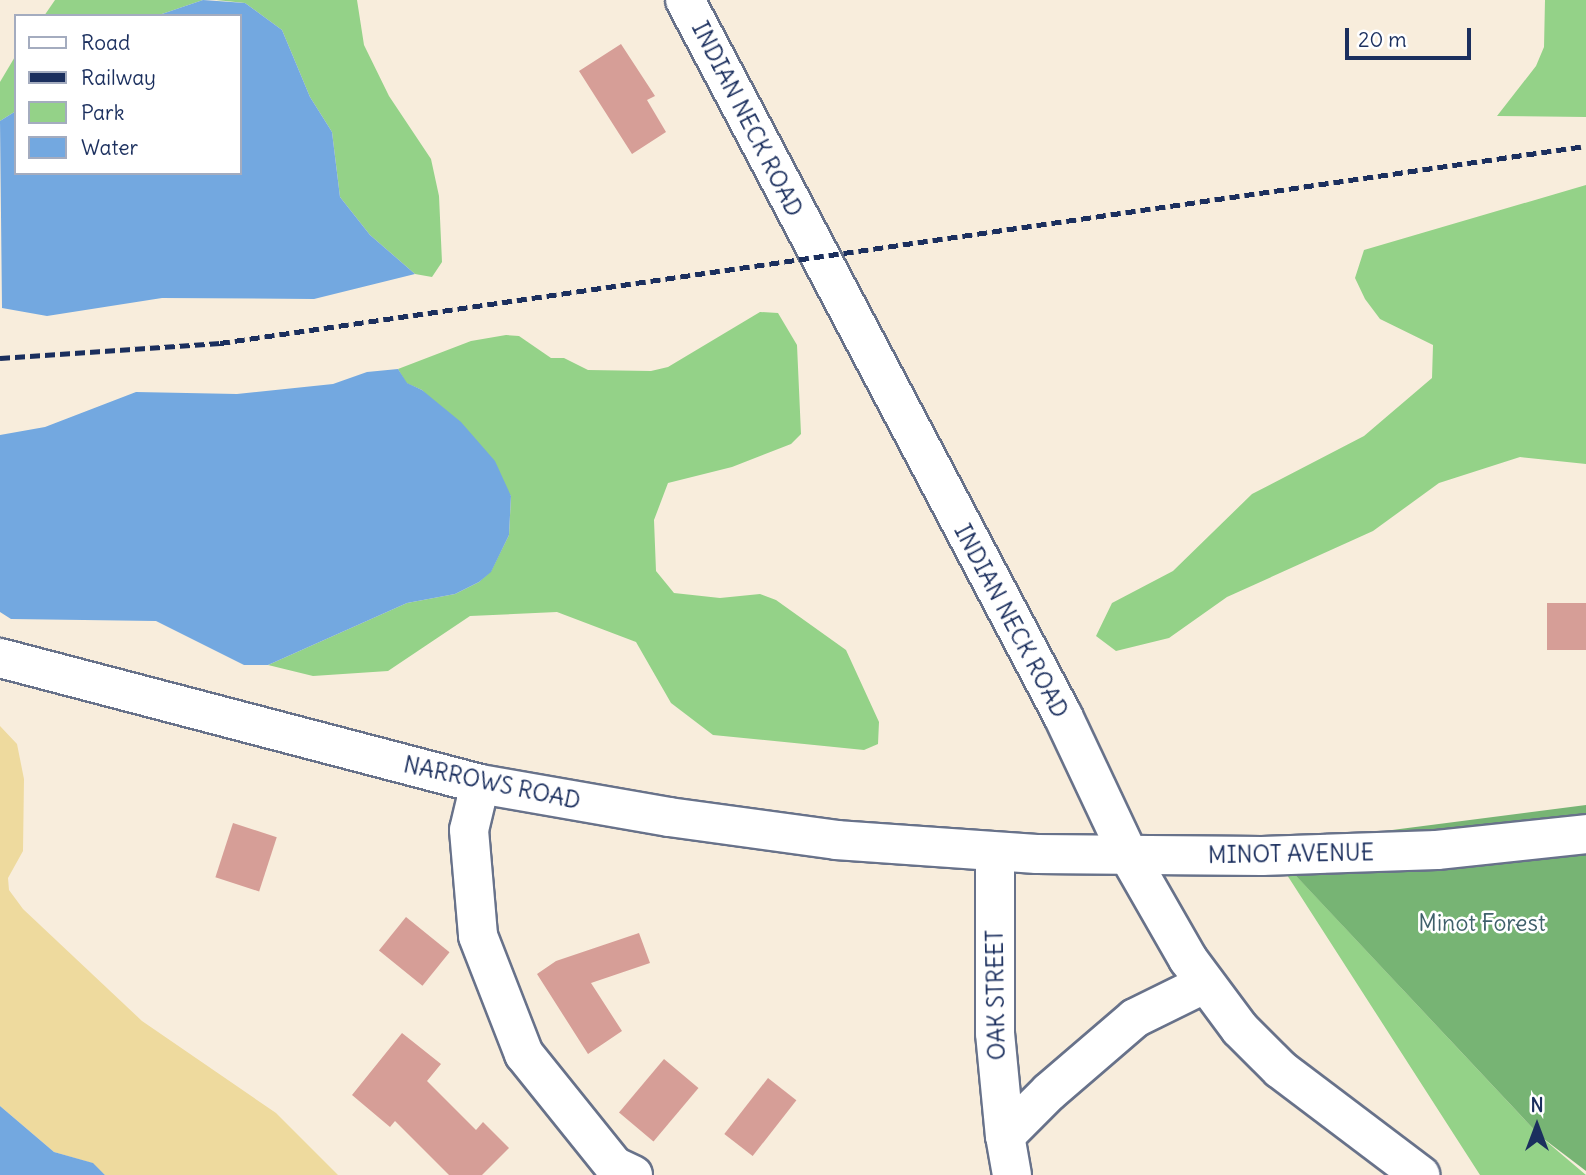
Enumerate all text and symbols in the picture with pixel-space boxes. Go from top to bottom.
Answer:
legend [14,14,242,175]
scale bar [1348,14,1474,58]
street label: INDIAN NECK ROAD [686,17,808,221]
text: 20 m [1358,26,1407,53]
text: Road [81,29,130,56]
text: Railway [81,64,156,91]
text: Park [81,99,124,126]
text: Water [81,134,138,161]
street label: INDIAN NECK ROAD [948,520,1074,722]
street label: NARROWS ROAD [401,751,583,815]
street label: MINOT AVENUE [1208,839,1374,869]
park label: Minot Forest [1418,909,1546,937]
street label: OAK STREET [981,929,1011,1061]
north arrow [1502,1091,1572,1161]
text: N [1530,1093,1544,1117]

